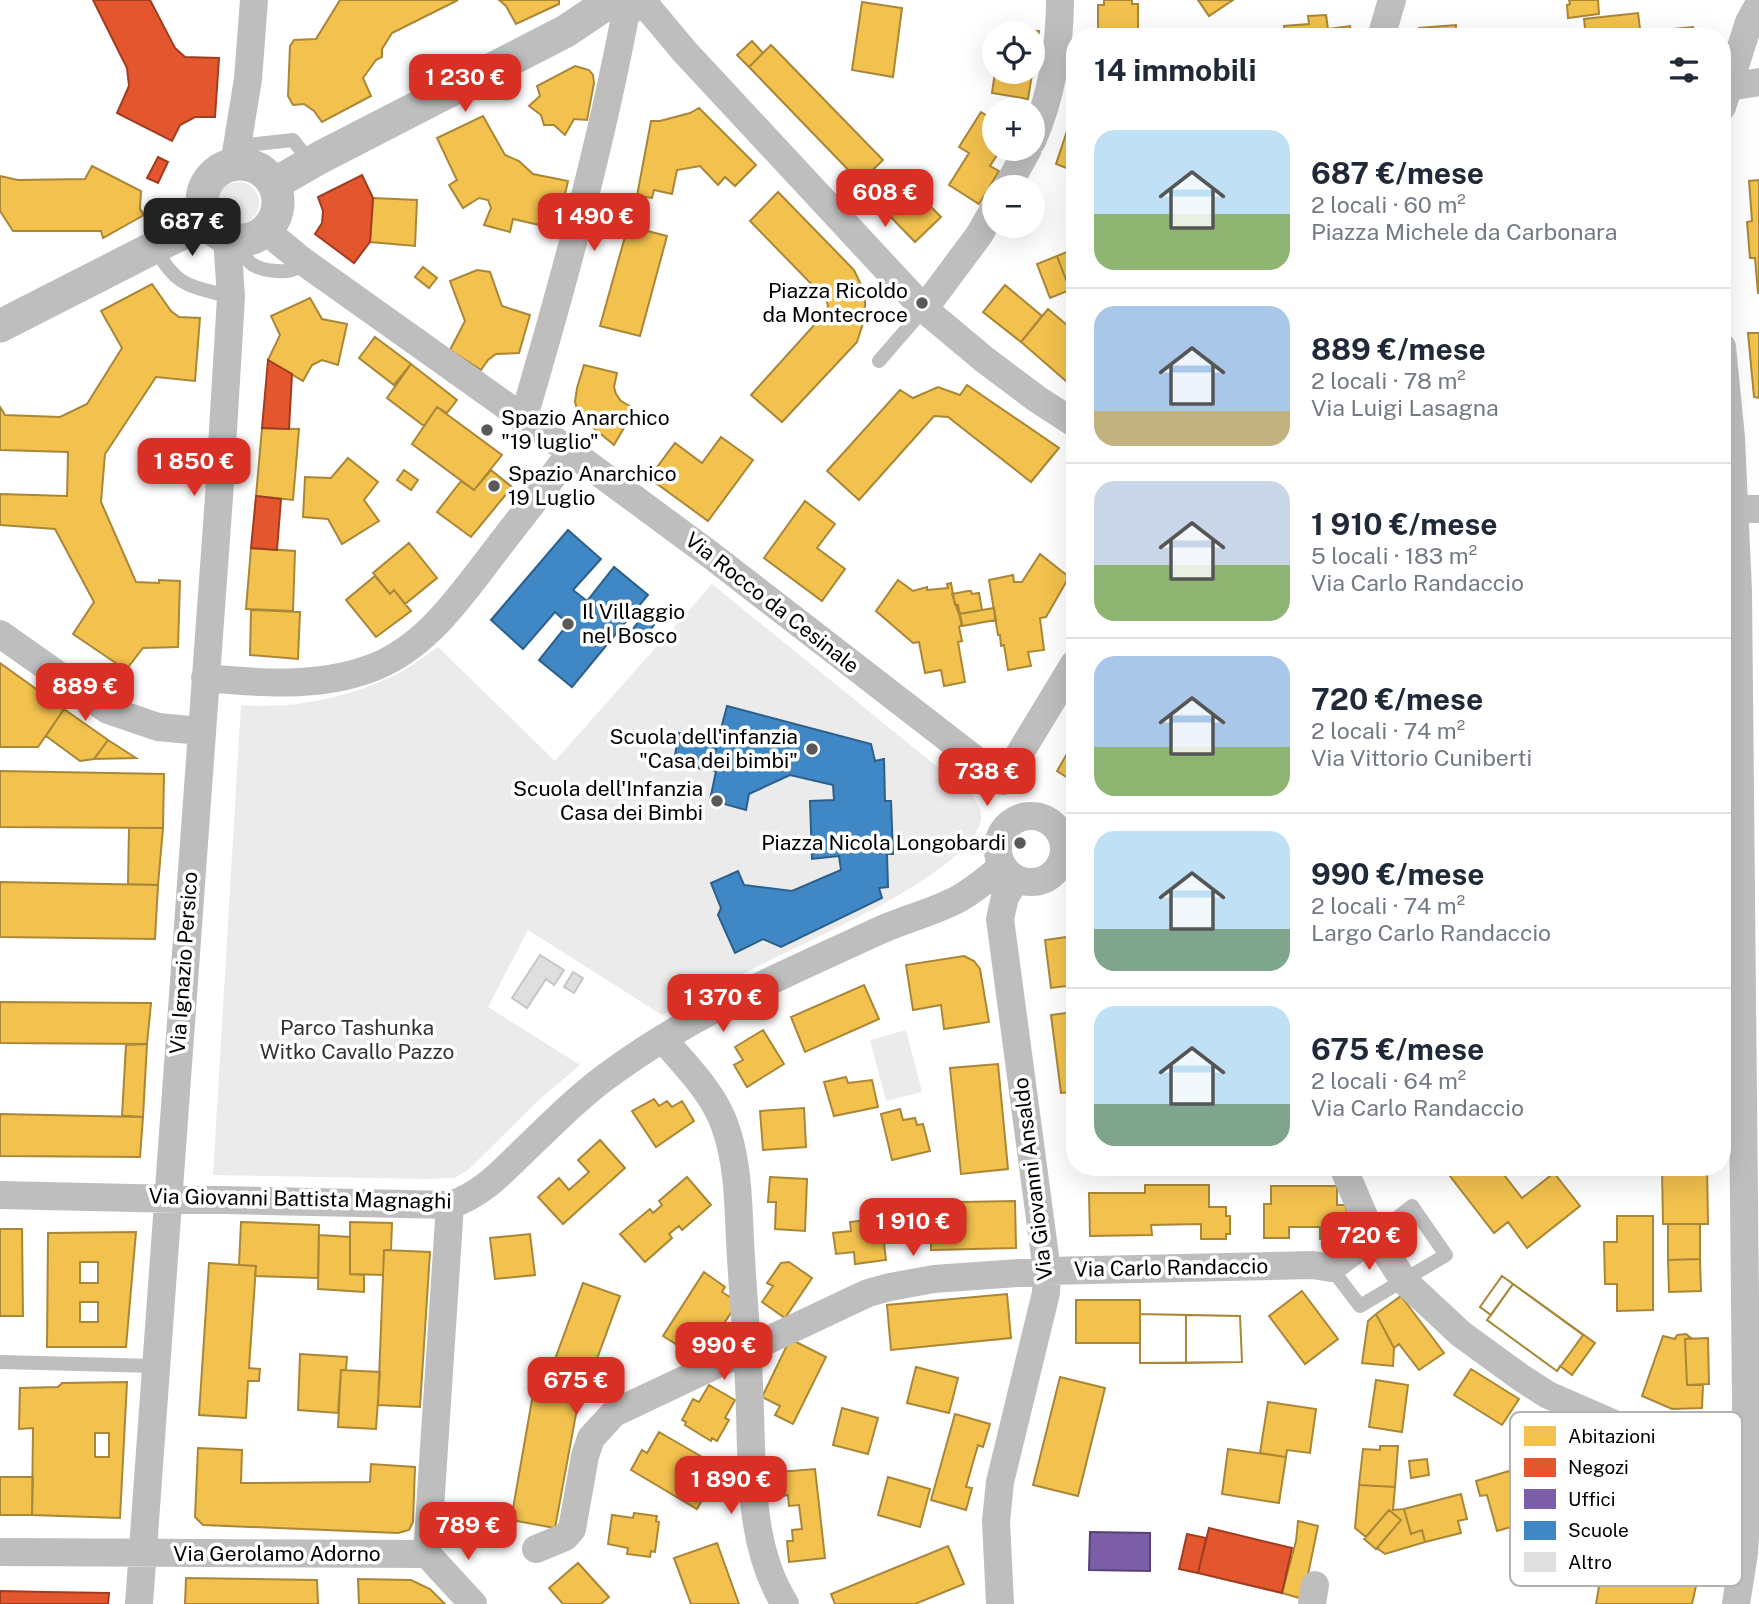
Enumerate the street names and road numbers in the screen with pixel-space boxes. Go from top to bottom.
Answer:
street label: Via Rocco da Cesinale [680,527,864,678]
street label: Via Ignazio Persico [165,871,202,1055]
street label: Via Giovanni Ansaldo [1008,1076,1057,1282]
street label: Via Giovanni Battista Magnaghi [148,1183,452,1214]
street label: Via Carlo Randaccio [1074,1253,1268,1282]
street label: Via Gerolamo Adorno [173,1541,381,1566]

